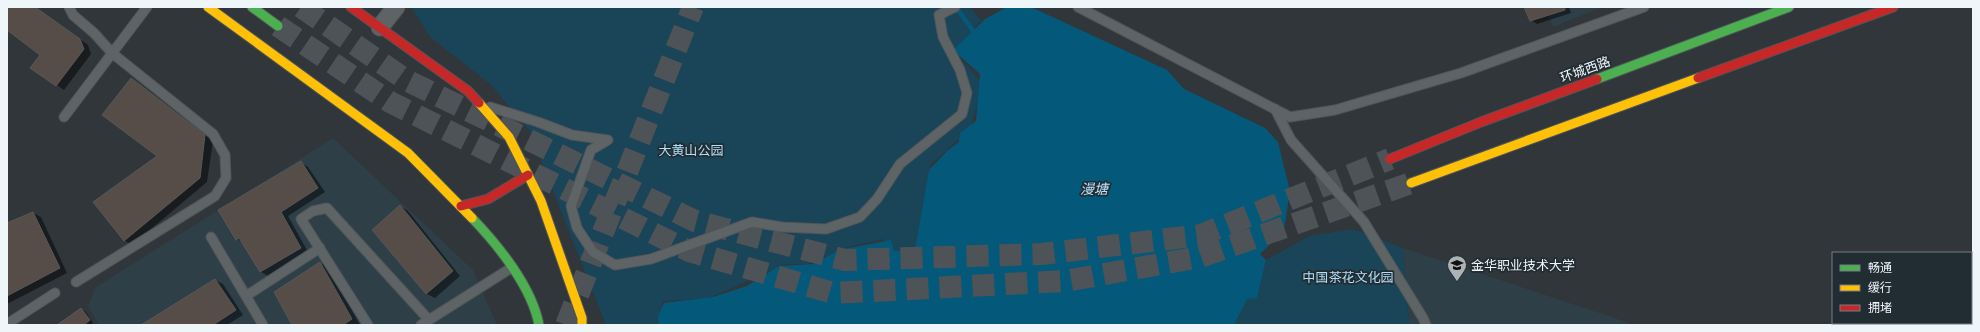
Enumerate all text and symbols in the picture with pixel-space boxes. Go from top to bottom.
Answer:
street label: 环城西路 [1558,53,1612,85]
park label: 大黄山公园 [658,142,724,158]
water label: 漫塘 [1080,180,1110,198]
legend [1832,252,1972,324]
school or university icon: 金华职业技术大学 [1446,254,1468,282]
place label: 金华职业技术大学 [1471,257,1575,273]
text: 畅通 [1868,260,1892,275]
park label: 中国茶花文化园 [1302,269,1394,285]
text: 缓行 [1868,280,1892,295]
text: 拥堵 [1868,300,1892,315]

